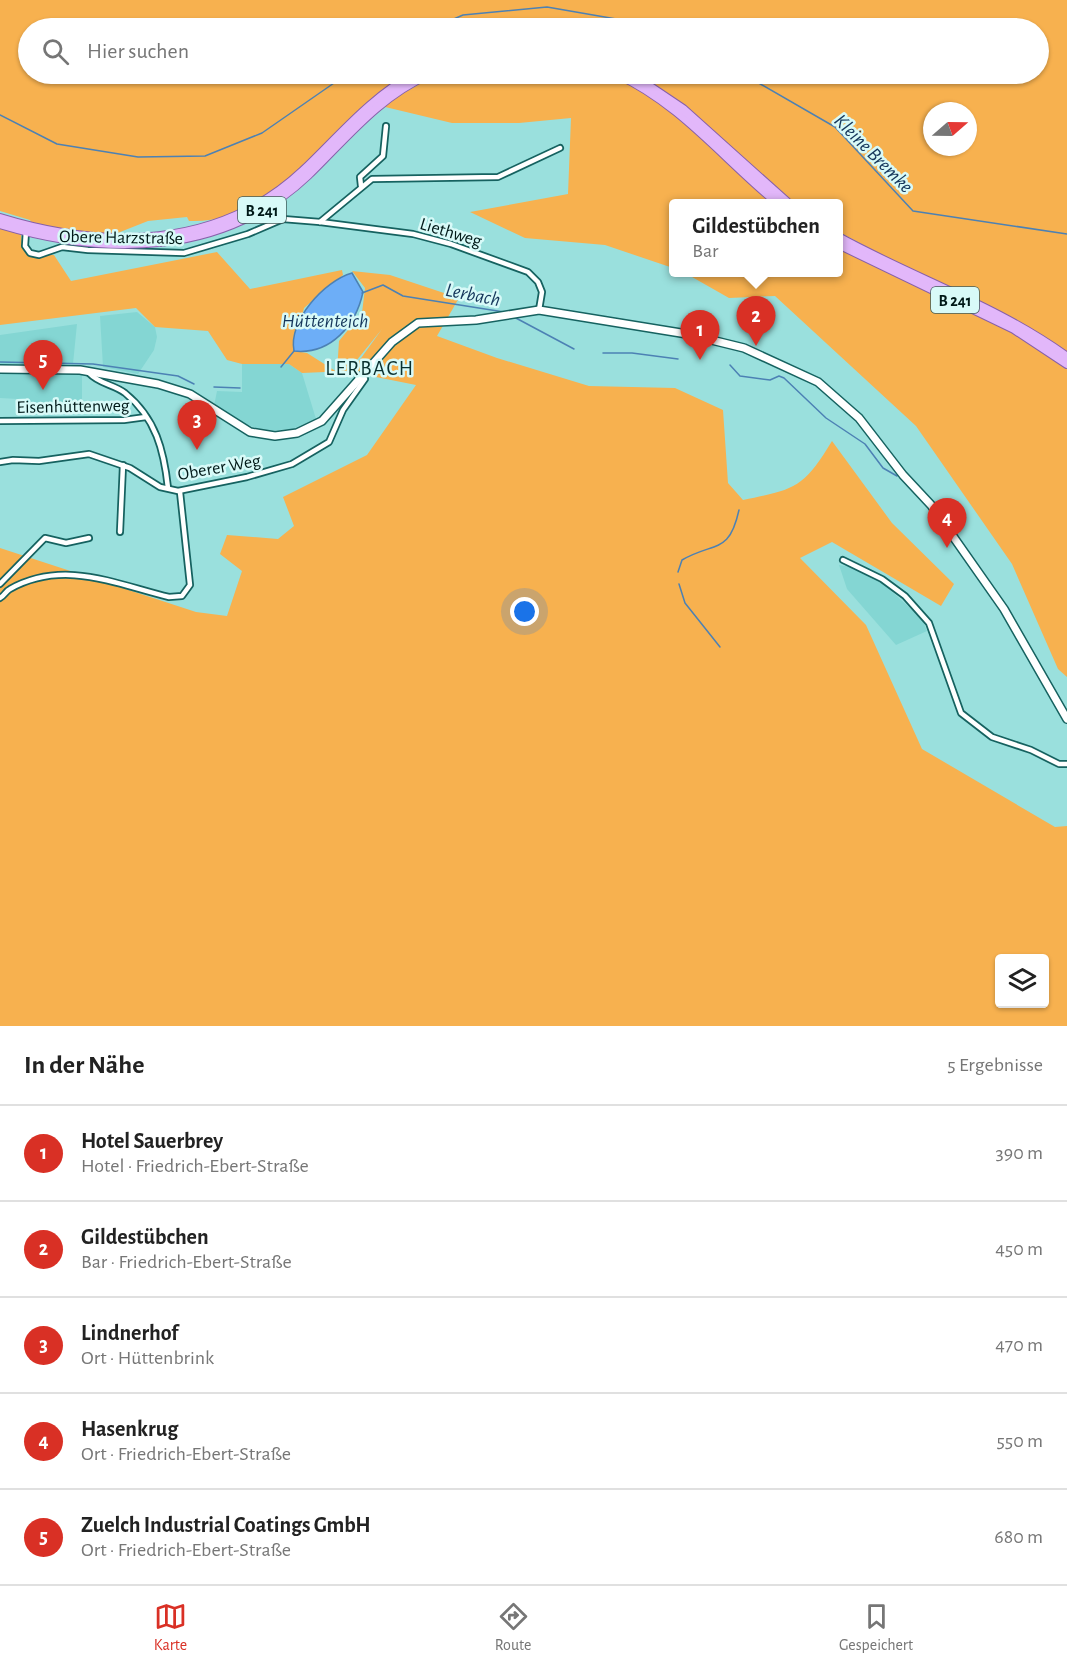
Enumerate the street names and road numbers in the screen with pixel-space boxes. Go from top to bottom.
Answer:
road number: B 241 [238,197,286,223]
street label: Liethweg [418,215,484,251]
street label: Obere Harzstraße [59,228,183,248]
road number: B 241 [931,287,979,313]
street label: Eisenhüttenweg [16,397,130,417]
street label: Oberer Weg [176,452,262,484]

